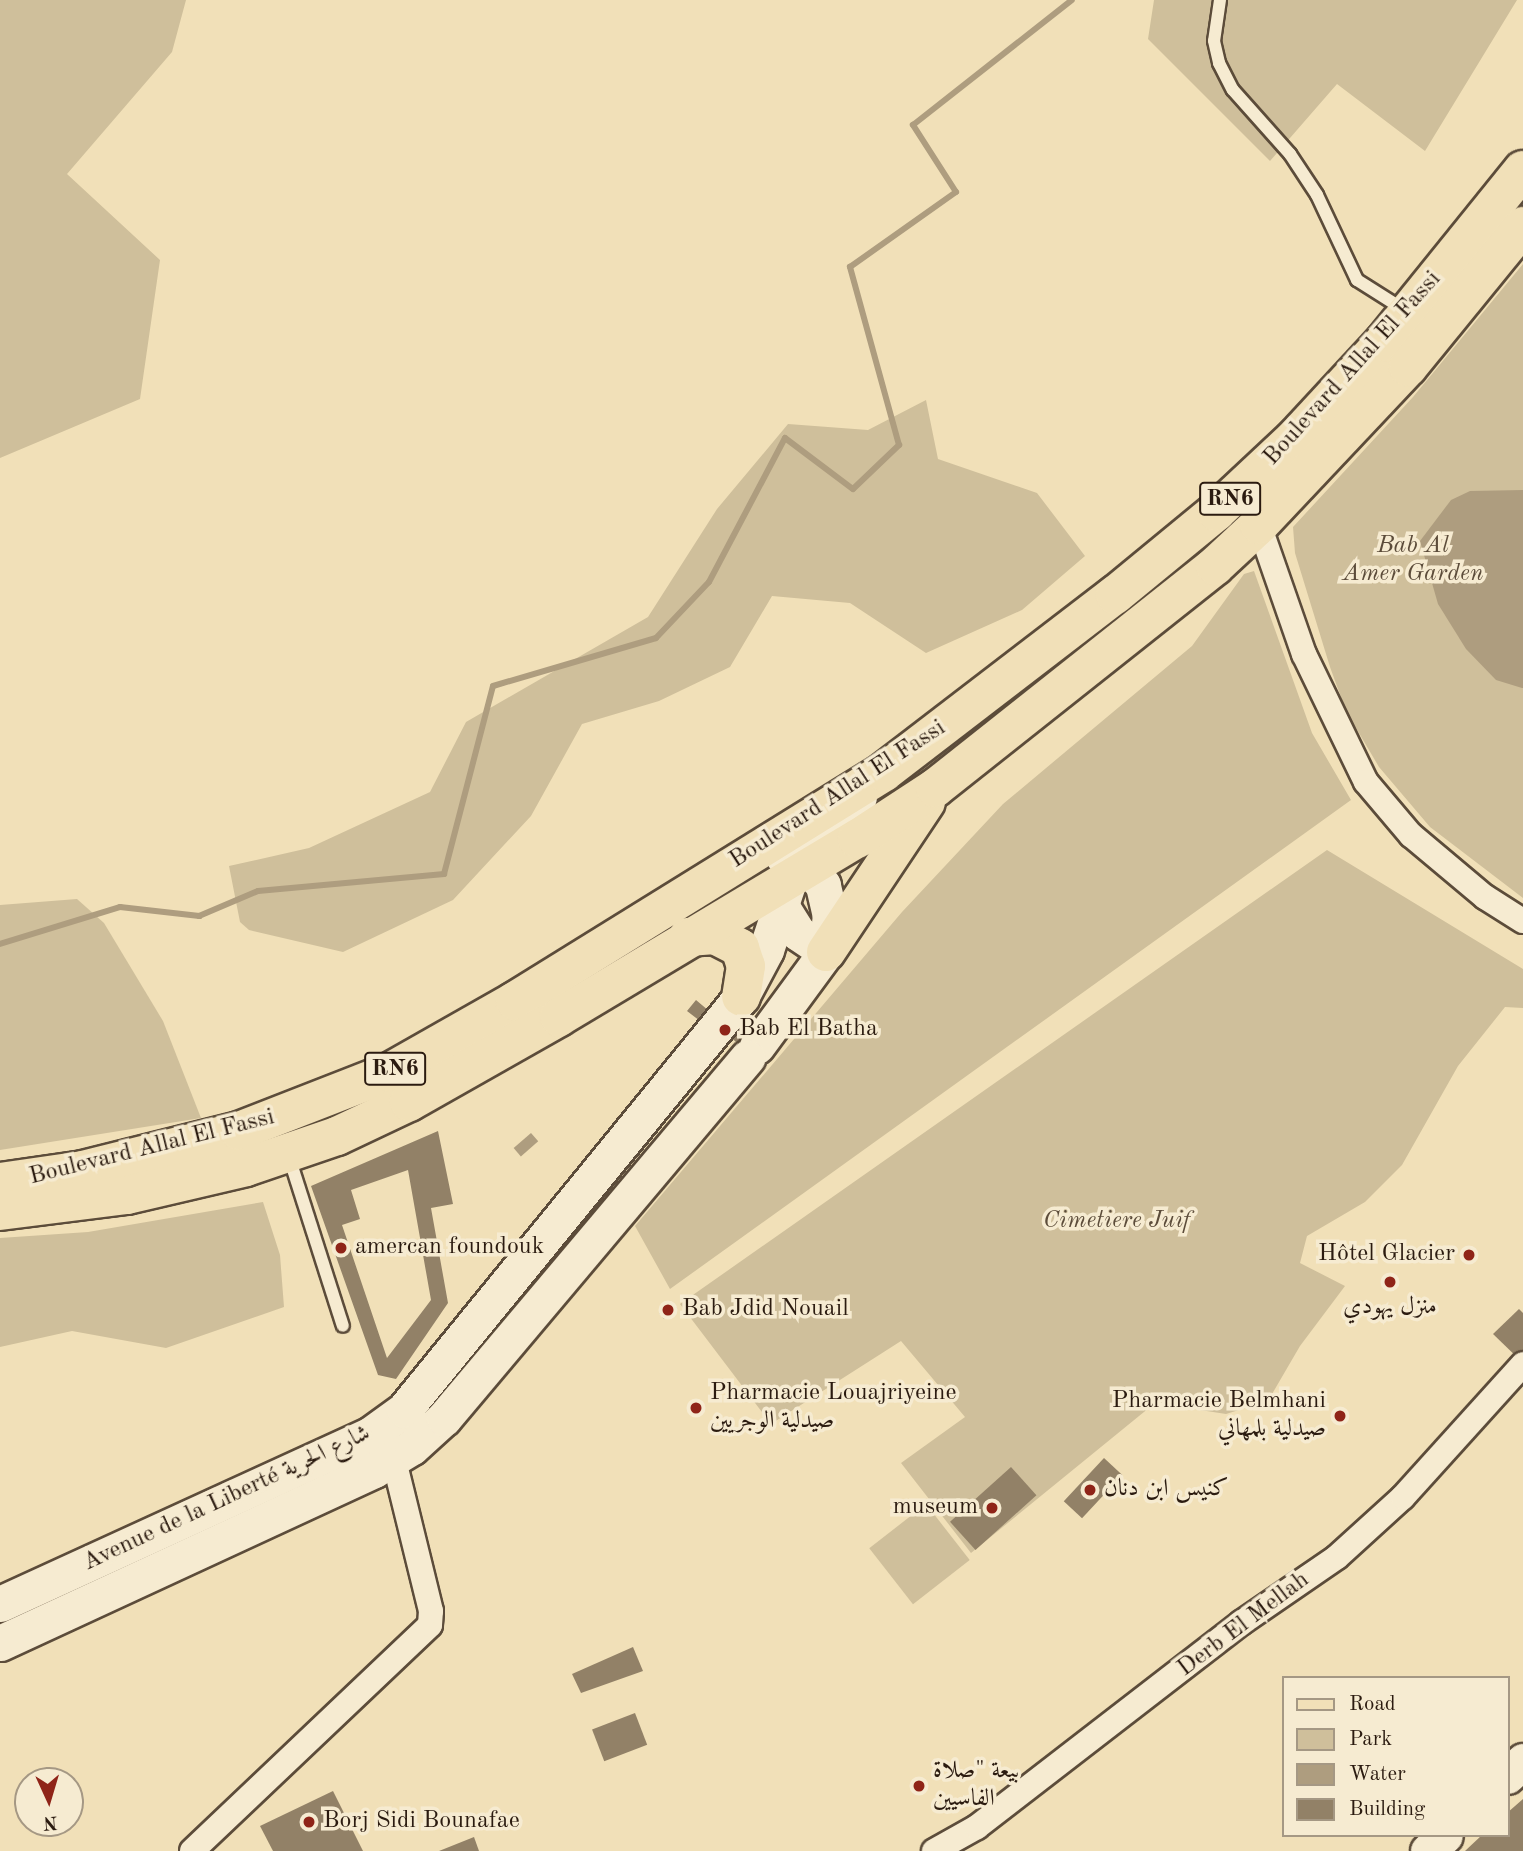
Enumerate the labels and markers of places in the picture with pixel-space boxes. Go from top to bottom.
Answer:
place label: Bab El Batha [739,1016,878,1044]
marker: Bab El Batha [717,1022,733,1038]
place label: amercan foundouk [355,1234,544,1262]
marker: amercan foundouk [333,1240,349,1256]
place label: Hôtel Glacier [1318,1241,1455,1269]
marker: Hôtel Glacier [1461,1247,1477,1263]
marker: منزل يهودي [1382,1274,1398,1290]
place label: منزل يهودي [1343,1294,1437,1322]
place label: Bab Jdid Nouail [682,1296,849,1324]
marker: Bab Jdid Nouail [660,1302,676,1318]
place label: Pharmacie Louajriyeine صيدلية الوجريين [710,1380,956,1436]
place label: Pharmacie Belmhani صيدلية بلمهاني [1112,1388,1326,1444]
marker: Pharmacie Louajriyeine صيدلية الوجريين [688,1400,704,1416]
marker: Pharmacie Belmhani صيدلية بلمهاني [1332,1408,1348,1424]
place label: كنيس ابن دنان [1104,1476,1229,1504]
marker: كنيس ابن دنان [1082,1482,1098,1498]
place label: museum [893,1494,978,1522]
marker: museum [984,1500,1000,1516]
place label: بيعة "صلاة الفاسيين [933,1758,1019,1814]
marker: بيعة "صلاة الفاسيين [911,1778,927,1794]
place label: Borj Sidi Bounafae [323,1808,520,1836]
marker: Borj Sidi Bounafae [301,1814,317,1830]

